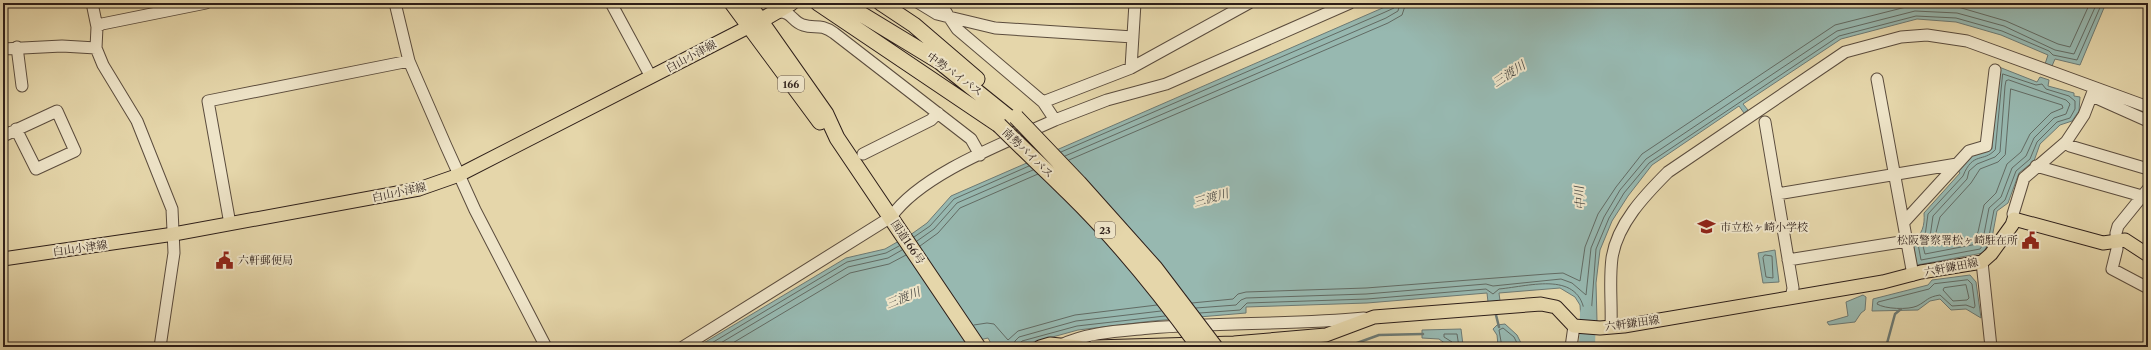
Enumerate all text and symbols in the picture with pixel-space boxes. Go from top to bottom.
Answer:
street label: 白山小津線 [663,37,719,75]
street label: 中勢バイパス [924,49,986,99]
water label: 三渡川 [1490,56,1530,90]
road number: 166 [778,76,804,92]
street label: 南勢バイパス [999,125,1057,181]
street label: 白山小津線 [371,179,427,205]
water label: 中川 [1571,184,1588,211]
water label: 三渡川 [1191,185,1232,210]
street label: 国道166号 [888,217,928,267]
school or university icon: 市立松ヶ崎小学校 [1697,217,1717,237]
place label: 市立松ヶ崎小学校 [1720,220,1808,234]
road number: 23 [1095,222,1115,238]
public building icon: 松阪警察署松ヶ崎駐在所 [2021,230,2041,250]
place label: 松阪警察署松ヶ崎駐在所 [1897,233,2018,247]
street label: 白山小津線 [52,237,108,259]
public building icon: 六軒郵便局 [215,250,235,270]
place label: 六軒郵便局 [238,253,293,267]
street label: 六軒鎌田線 [1923,255,1979,279]
water label: 三渡川 [883,283,924,311]
street label: 六軒鎌田線 [1604,312,1660,334]

